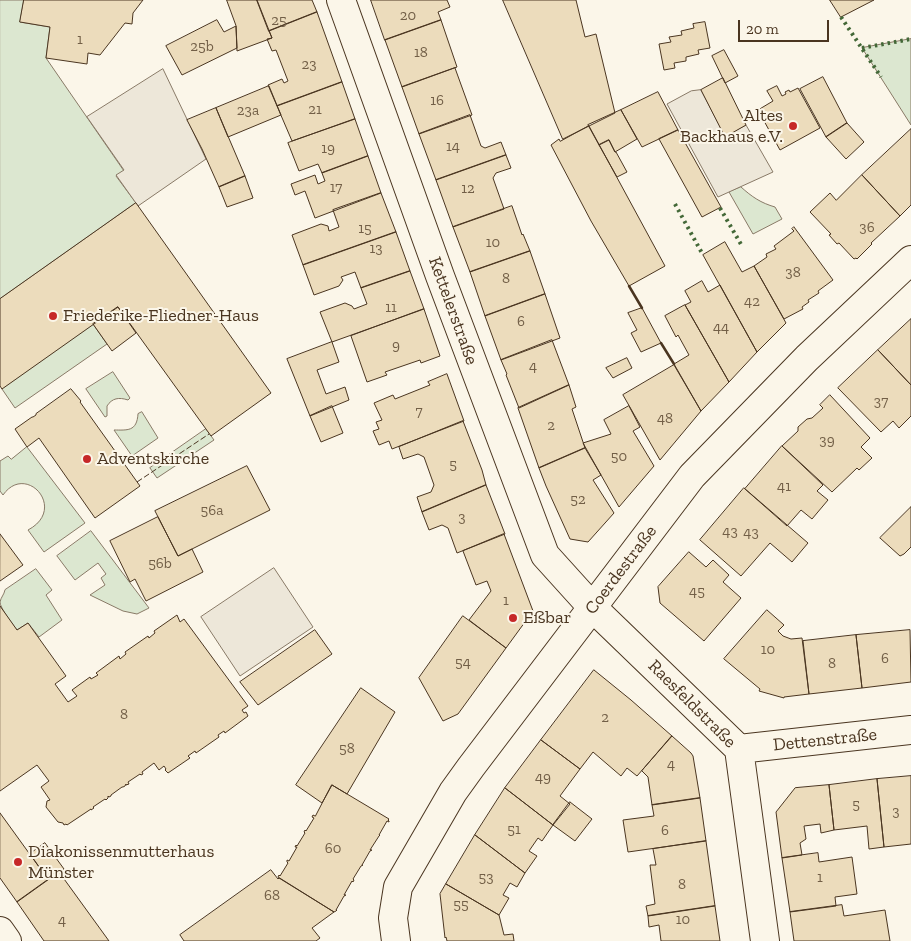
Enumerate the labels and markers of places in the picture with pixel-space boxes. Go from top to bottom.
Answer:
place label: Altes Backhaus e.V. [680,105,783,148]
marker: Altes Backhaus e.V. [787,120,799,132]
place label: Friederike-Fliedner-Haus [63,305,259,327]
marker: Friederike-Fliedner-Haus [47,310,59,322]
place label: Adventskirche [97,448,209,470]
marker: Adventskirche [81,453,93,465]
place label: Eßbar [523,607,571,629]
marker: Eßbar [507,612,519,624]
place label: Diakonissenmutterhaus Münster [28,841,214,884]
marker: Diakonissenmutterhaus Münster [12,856,24,868]

